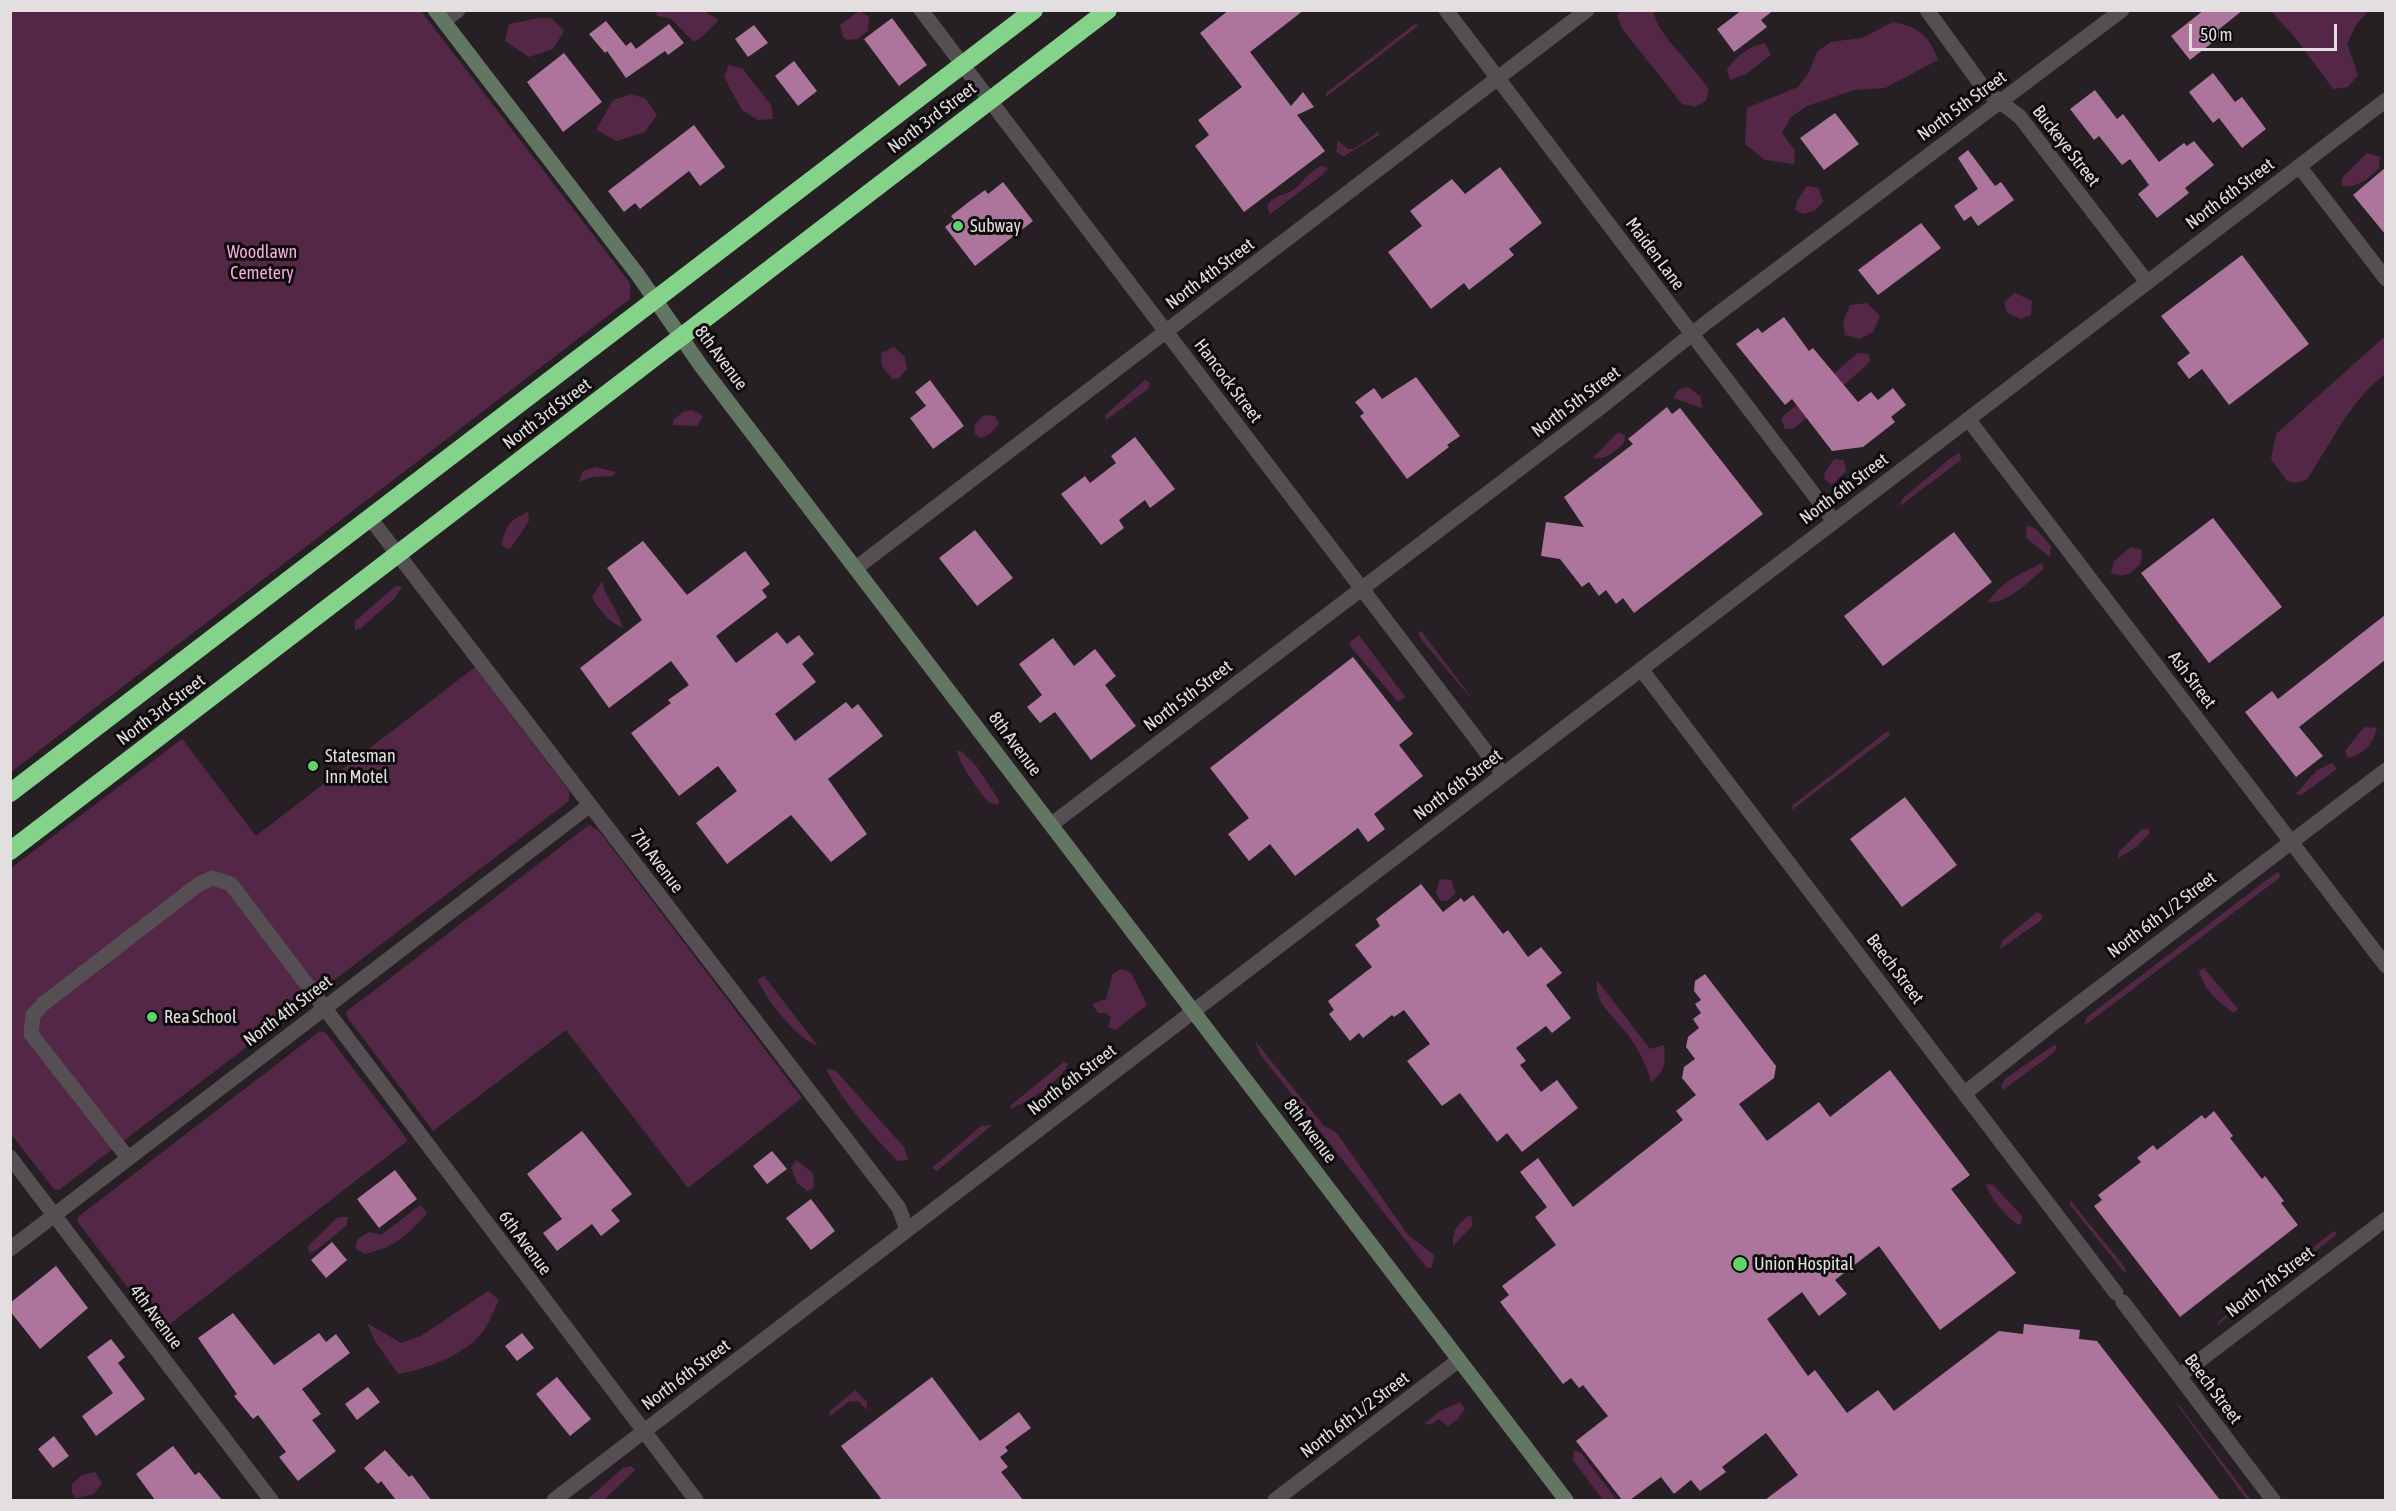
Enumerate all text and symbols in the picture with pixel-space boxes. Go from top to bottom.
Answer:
scale bar [2192,12,2340,50]
text: 50 m [2200,24,2232,45]
street label: North 5th Street [1913,66,2011,146]
street label: North 3rd Street [884,78,980,158]
street label: Buckeye Street [2028,101,2104,191]
street label: North 6th Street [2182,154,2278,234]
street label: Maiden Lane [1621,214,1689,294]
place label: Subway [970,215,1021,237]
marker: Subway [951,219,965,233]
street label: North 4th Street [1162,234,1258,314]
park label: Woodlawn Cemetery [227,241,297,284]
street label: 8th Avenue [690,322,752,394]
street label: Hancock Street [1190,335,1266,427]
street label: North 5th Street [1528,362,1624,442]
street label: North 3rd Street [499,374,595,454]
street label: North 6th Street [1796,449,1892,529]
street label: Ash Street [2164,647,2220,713]
street label: North 5th Street [1140,656,1236,736]
street label: North 3rd Street [113,670,209,750]
street label: 8th Avenue [984,708,1046,780]
place label: Statesman Inn Motel [325,745,396,788]
street label: North 6th Street [1410,745,1506,825]
marker: Statesman Inn Motel [306,759,320,773]
street label: 7th Avenue [626,825,688,897]
street label: North 6th 1/2 Street [2103,867,2221,963]
street label: Beech Street [1862,930,1928,1008]
street label: North 4th Street [240,971,336,1051]
place label: Rea School [164,1006,237,1028]
marker: Rea School [145,1010,159,1024]
street label: North 6th Street [1024,1040,1120,1120]
street label: 8th Avenue [1279,1095,1341,1167]
street label: 6th Avenue [494,1207,556,1279]
street label: North 7th Street [2222,1242,2318,1322]
place label: Union Hospital [1754,1253,1853,1275]
marker: Union Hospital [1731,1255,1749,1273]
street label: 4th Avenue [125,1281,187,1353]
street label: North 6th Street [638,1335,734,1415]
street label: Beech Street [2180,1350,2246,1428]
street label: North 6th 1/2 Street [1296,1367,1414,1463]

